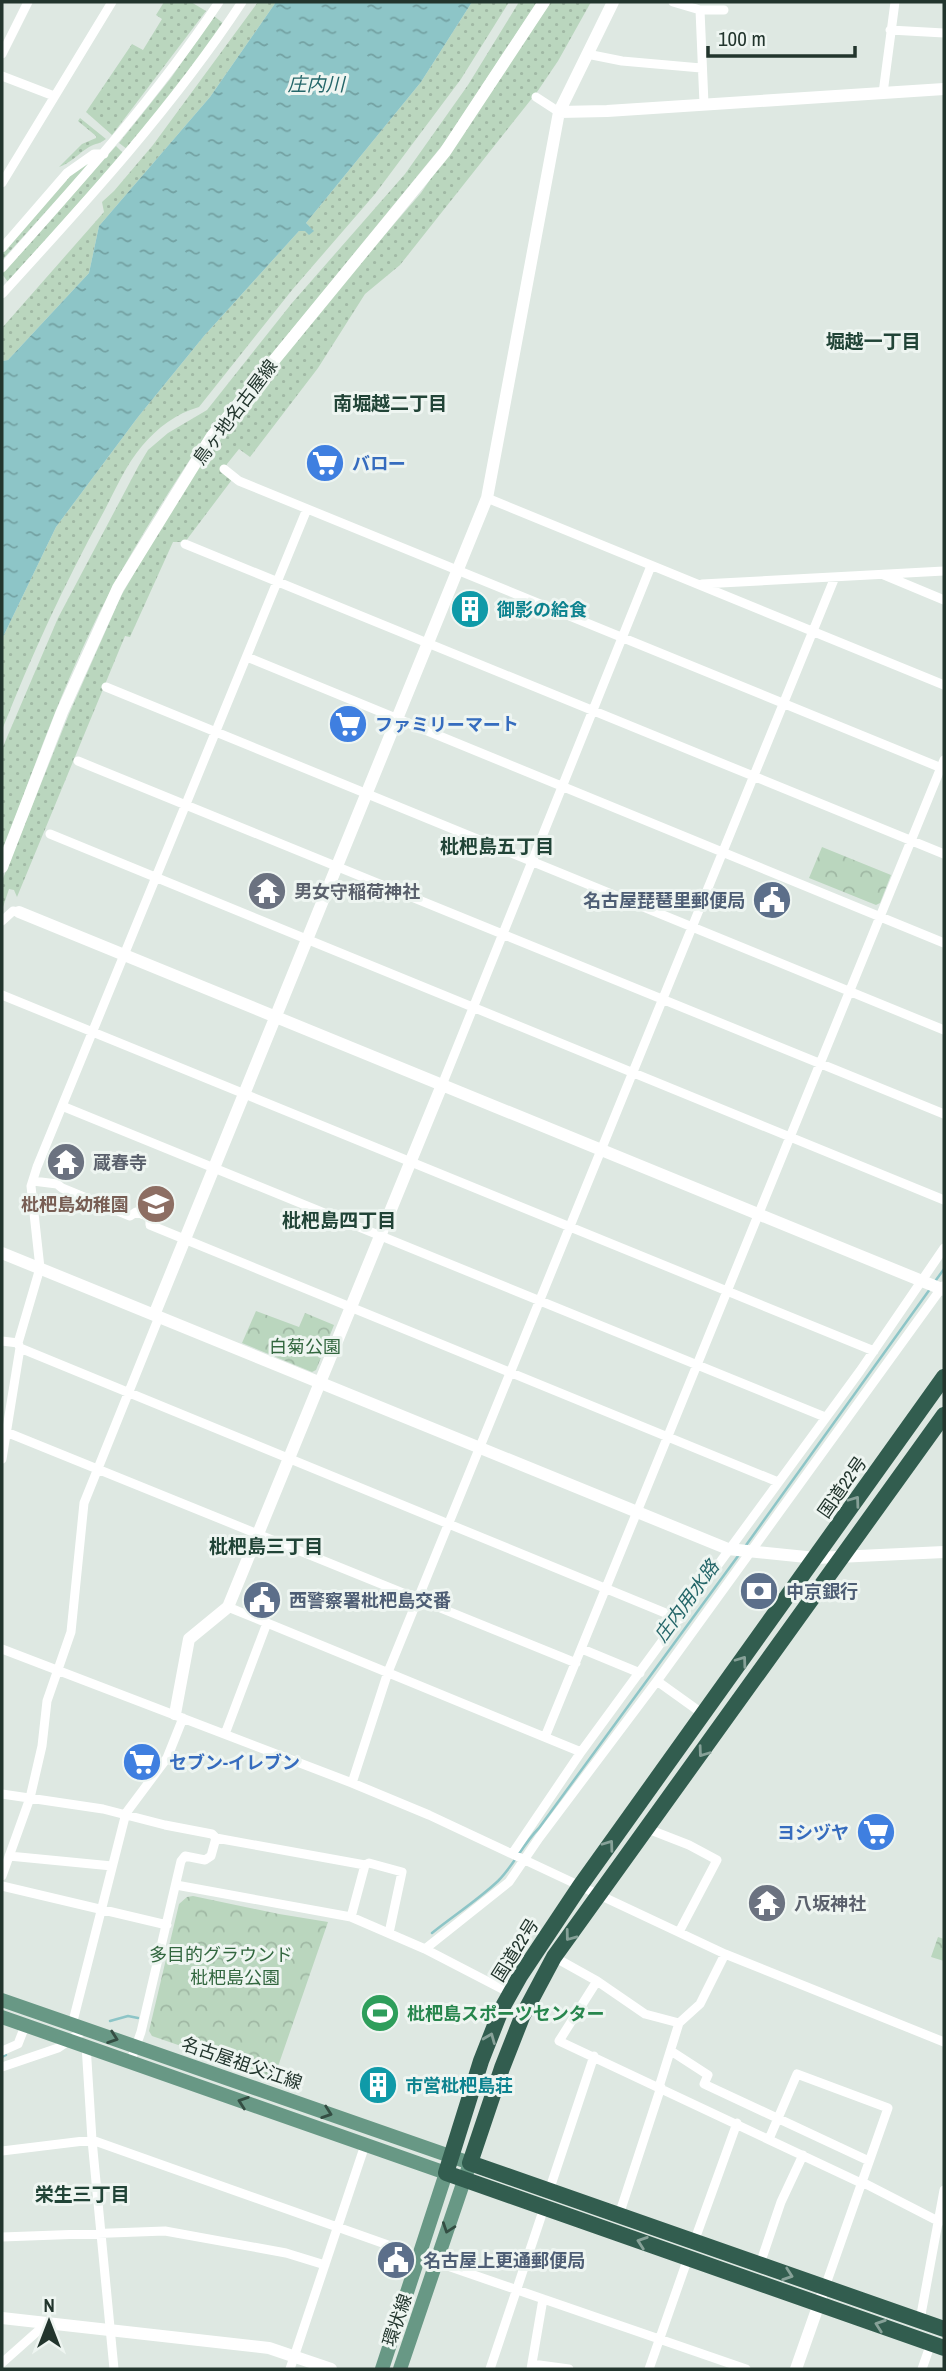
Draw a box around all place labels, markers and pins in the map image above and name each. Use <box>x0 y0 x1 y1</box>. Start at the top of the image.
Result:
supermarket icon: バロー <box>304 442 346 484</box>
place label: バロー <box>352 451 406 476</box>
building icon: 御影の給食 <box>449 588 491 630</box>
place label: 御影の給食 <box>496 597 587 622</box>
supermarket icon: ファミリーマート <box>327 703 369 745</box>
place label: ファミリーマート <box>375 712 519 737</box>
temple icon: 男女守稲荷神社 <box>246 870 288 912</box>
place label: 男女守稲荷神社 <box>294 879 420 904</box>
public building icon: 名古屋琵琶里郵便局 <box>751 879 793 921</box>
place label: 名古屋琵琶里郵便局 <box>583 888 745 913</box>
temple icon: 蔵春寺 <box>45 1141 87 1183</box>
place label: 蔵春寺 <box>93 1150 147 1175</box>
school or university icon: 枇杷島幼稚園 <box>135 1183 177 1225</box>
place label: 枇杷島幼稚園 <box>21 1192 129 1217</box>
bank icon: 中京銀行 <box>738 1570 780 1612</box>
public building icon: 西警察署枇杷島交番 <box>241 1579 283 1621</box>
place label: 中京銀行 <box>786 1579 858 1604</box>
place label: 西警察署枇杷島交番 <box>289 1588 451 1613</box>
supermarket icon: セブン-イレブン <box>121 1741 163 1783</box>
place label: セブン-イレブン <box>169 1750 300 1775</box>
supermarket icon: ヨシヅヤ <box>855 1811 897 1853</box>
place label: ヨシヅヤ <box>777 1820 849 1845</box>
temple icon: 八坂神社 <box>746 1882 788 1924</box>
place label: 八坂神社 <box>794 1891 866 1916</box>
sports icon: 枇杷島スポーツセンター <box>359 1992 401 2034</box>
place label: 枇杷島スポーツセンター <box>407 2001 605 2026</box>
building icon: 市営枇杷島荘 <box>357 2064 399 2106</box>
place label: 市営枇杷島荘 <box>405 2073 513 2098</box>
public building icon: 名古屋上更通郵便局 <box>375 2239 417 2281</box>
place label: 名古屋上更通郵便局 <box>423 2248 585 2273</box>

